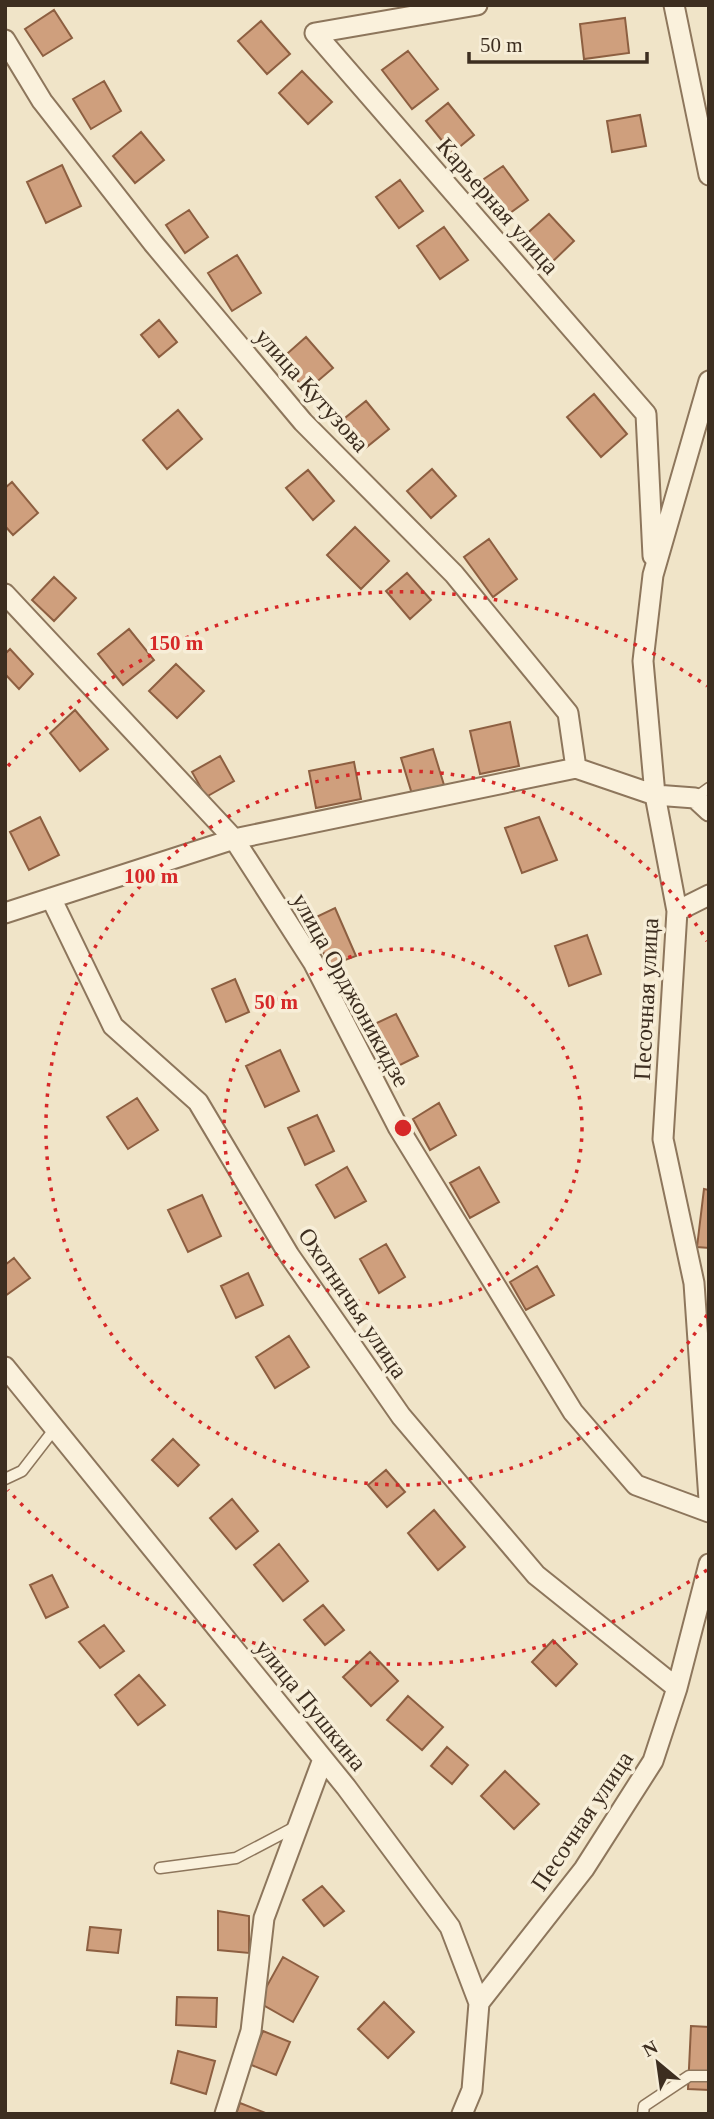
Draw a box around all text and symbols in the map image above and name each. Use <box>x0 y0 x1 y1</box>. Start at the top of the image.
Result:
scale bar <box>469 21 648 65</box>
text: 50 m <box>480 33 523 57</box>
street label: Карьерная улица <box>432 133 564 280</box>
street label: улица Кутузова <box>250 323 374 457</box>
text: 150 m <box>149 631 204 655</box>
text: 100 m <box>124 864 179 888</box>
street label: улица Орджоникидзе <box>287 889 415 1091</box>
street label: Песочная улица <box>629 917 663 1081</box>
text: 50 m <box>254 990 298 1014</box>
centre of rings <box>391 1116 415 1140</box>
street label: Охотничья улица <box>293 1223 413 1383</box>
street label: улица Пушкина <box>250 1634 372 1776</box>
street label: Песочная улица <box>526 1746 638 1896</box>
north arrow <box>623 2028 693 2098</box>
text: N <box>639 2036 661 2061</box>

